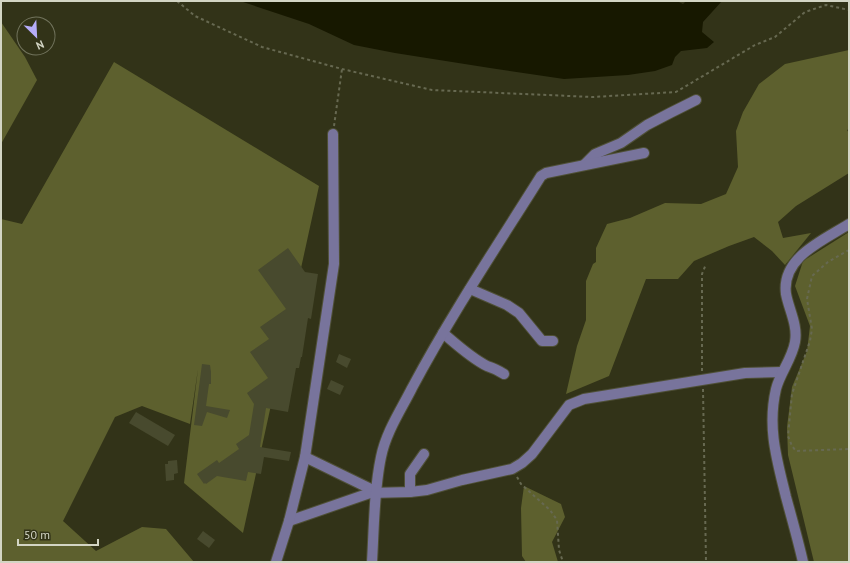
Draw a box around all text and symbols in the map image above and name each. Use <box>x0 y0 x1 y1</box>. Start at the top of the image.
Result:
north arrow <box>16 16 56 56</box>
text: N <box>34 37 46 53</box>
scale bar <box>18 521 98 547</box>
text: 50 m <box>24 527 50 542</box>

